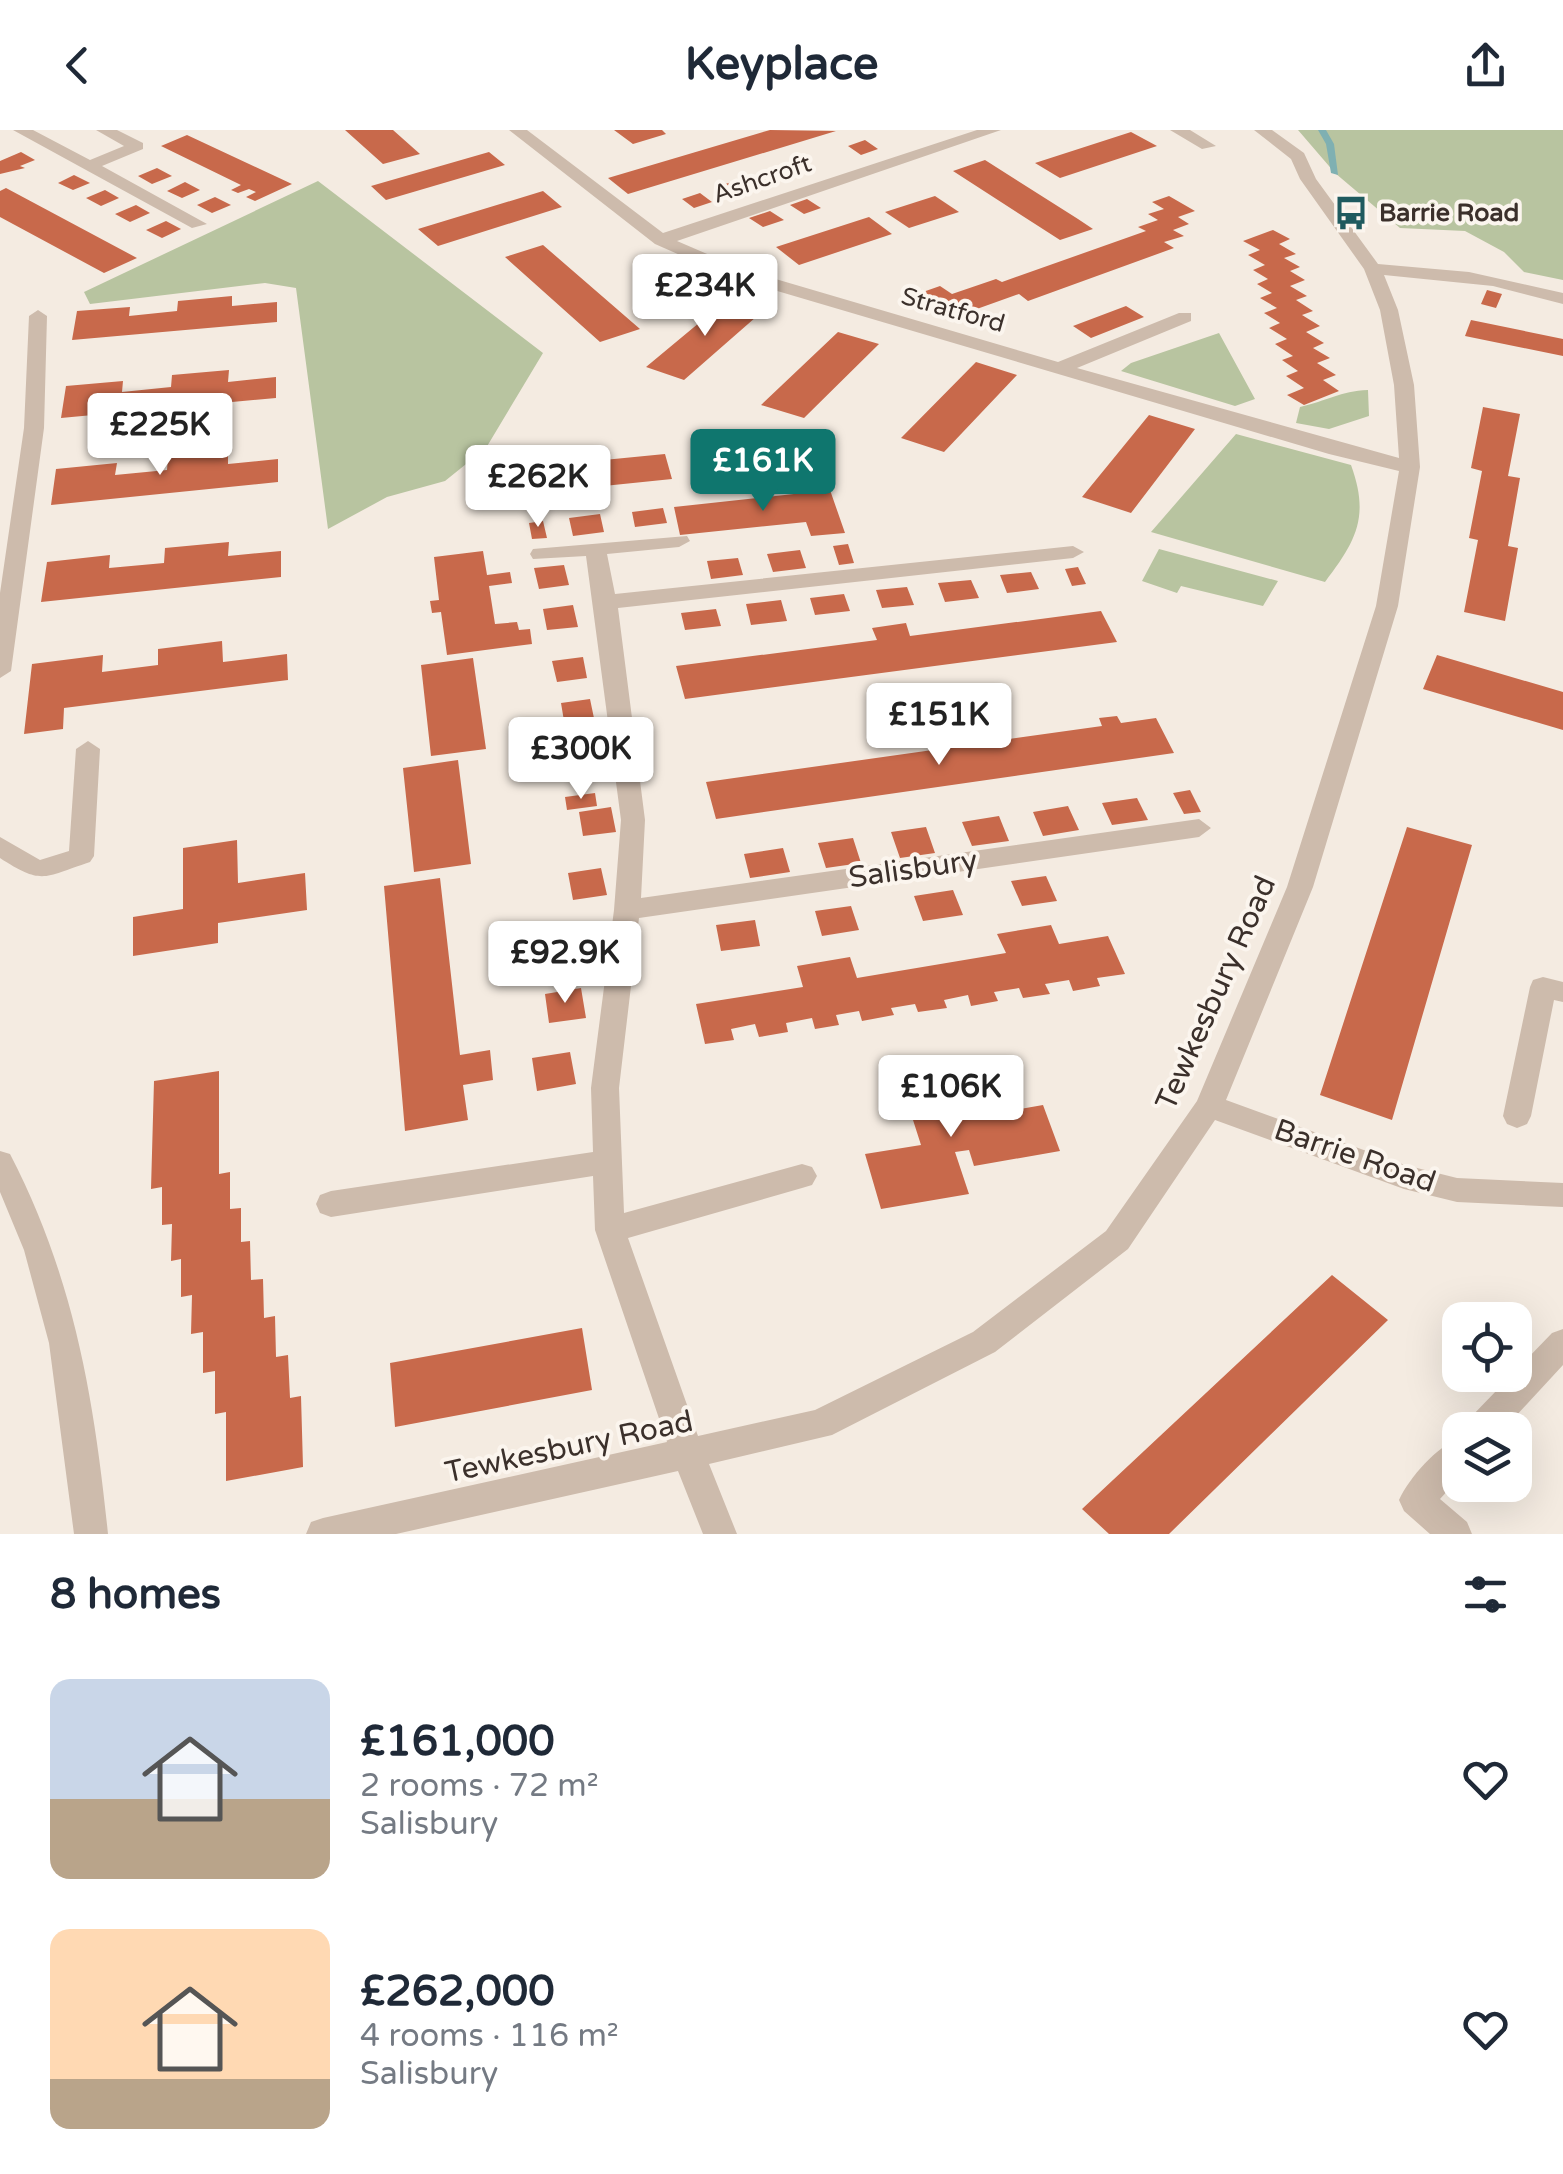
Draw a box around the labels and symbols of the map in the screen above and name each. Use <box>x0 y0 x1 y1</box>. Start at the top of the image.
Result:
street label: Ashcroft <box>709 148 816 210</box>
bus stop icon: Barrie Road <box>1332 194 1370 232</box>
place label: Barrie Road <box>1379 198 1519 228</box>
pin: £234K <box>635 254 775 339</box>
street label: Stratford <box>898 281 1008 339</box>
pin: £225K <box>90 393 230 478</box>
pin: £161K <box>693 429 833 514</box>
pin: £262K <box>468 445 608 530</box>
pin: £151K <box>869 683 1009 768</box>
pin: £300K <box>511 717 651 802</box>
street label: Salisbury <box>846 842 980 896</box>
street label: Tewkesbury Road <box>1148 870 1284 1116</box>
pin: £92.9K <box>484 921 646 1006</box>
pin: £106K <box>881 1055 1021 1140</box>
street label: Barrie Road <box>1269 1111 1441 1201</box>
street label: Tewkesbury Road <box>442 1403 696 1491</box>

